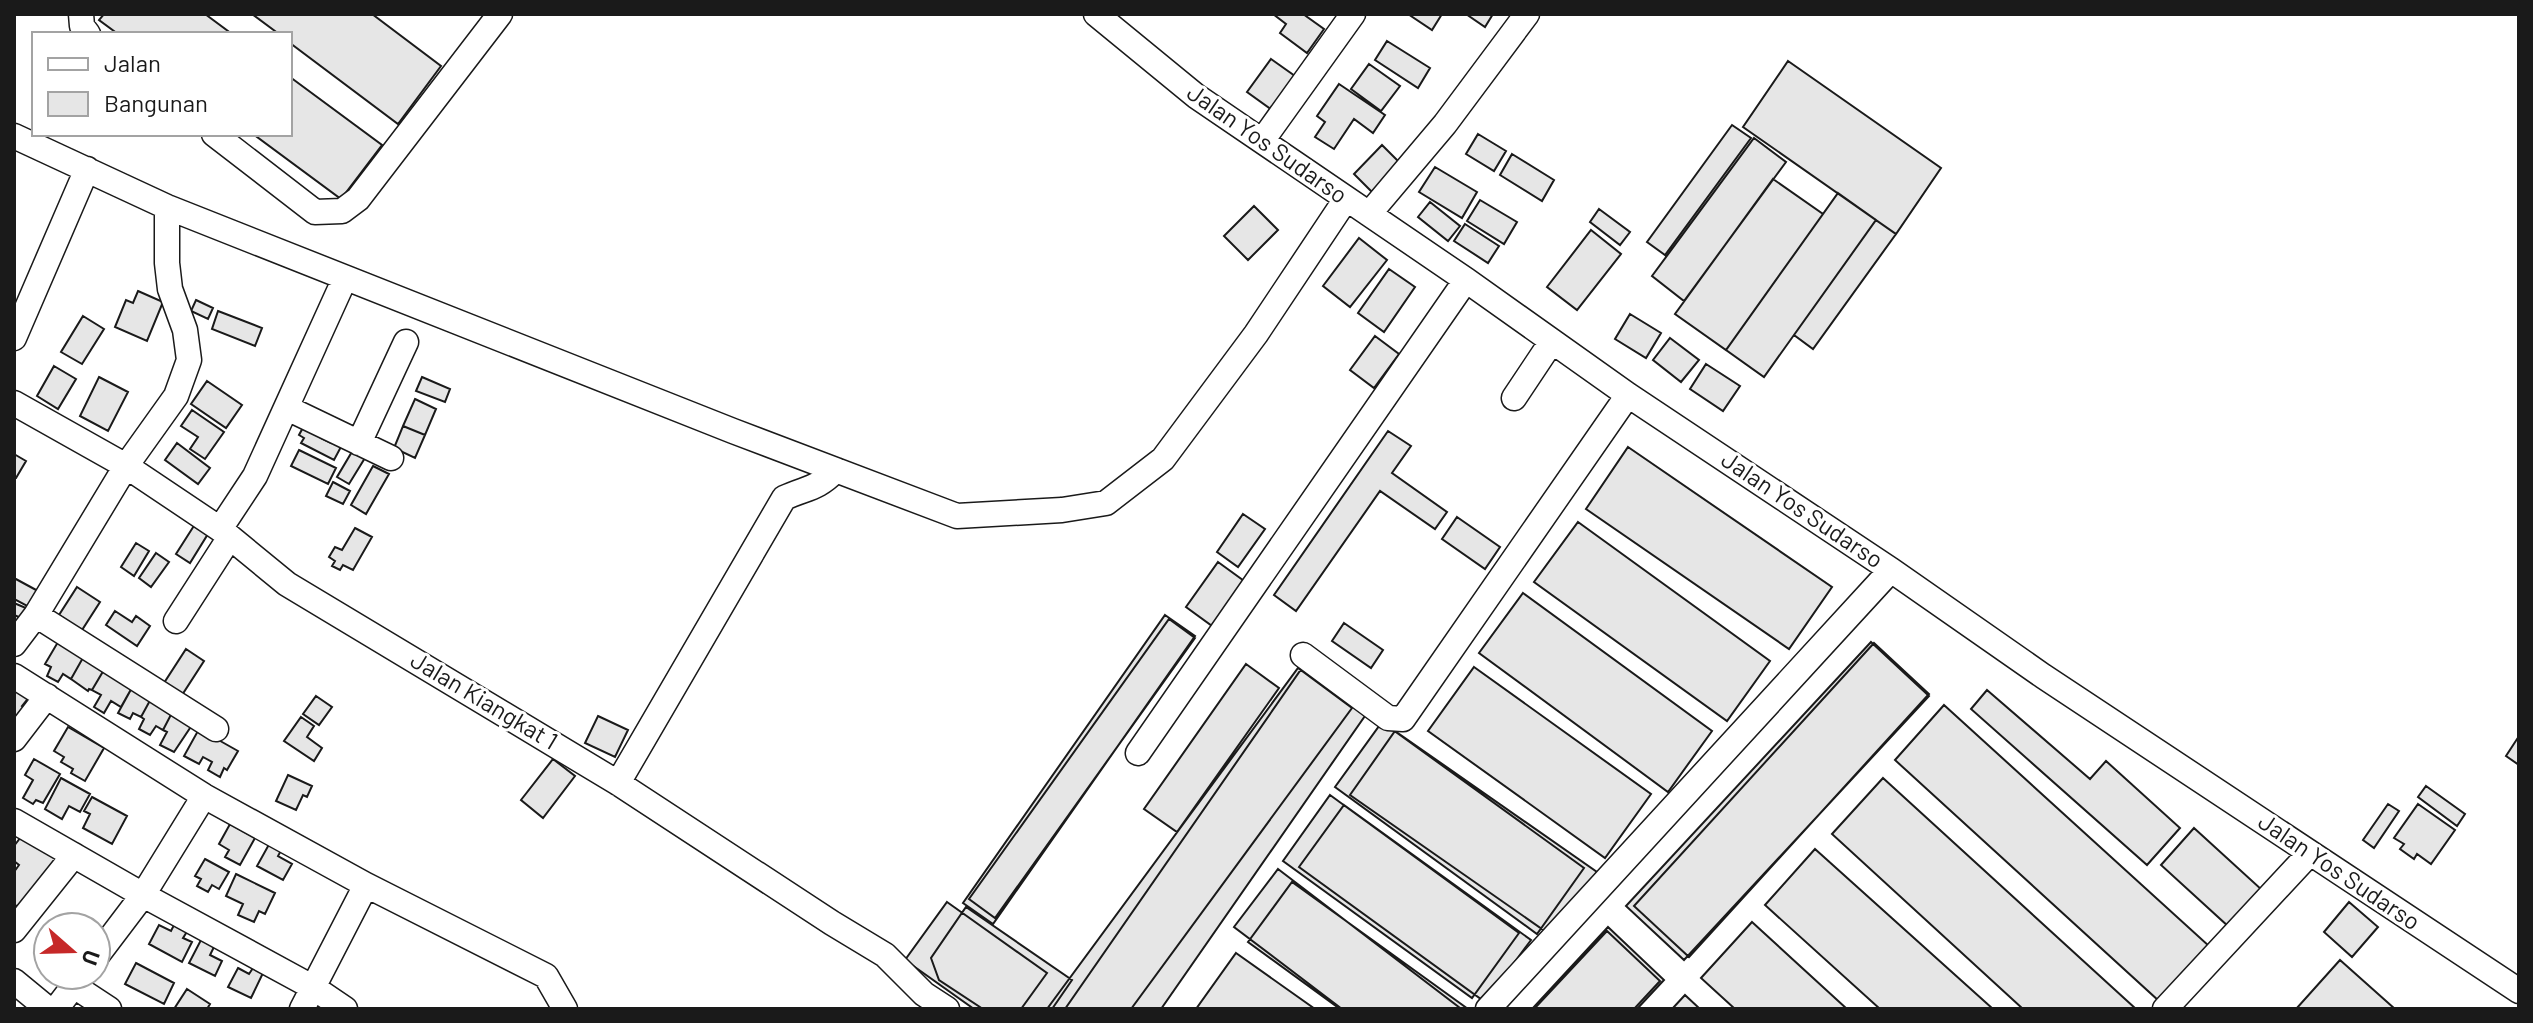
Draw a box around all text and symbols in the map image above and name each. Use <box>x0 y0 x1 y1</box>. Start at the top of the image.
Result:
legend <box>32 32 292 136</box>
text: Jalan <box>104 48 161 77</box>
street label: Jalan Yos Sudarso <box>1182 77 1353 209</box>
text: Bangunan <box>104 88 208 117</box>
street label: Jalan Yos Sudarso <box>1717 444 1889 574</box>
street label: Jalan Kiangkat 1 <box>406 644 564 755</box>
street label: Jalan Yos Sudarso <box>2254 806 2426 936</box>
north arrow <box>32 911 112 991</box>
text: U <box>77 947 106 969</box>

